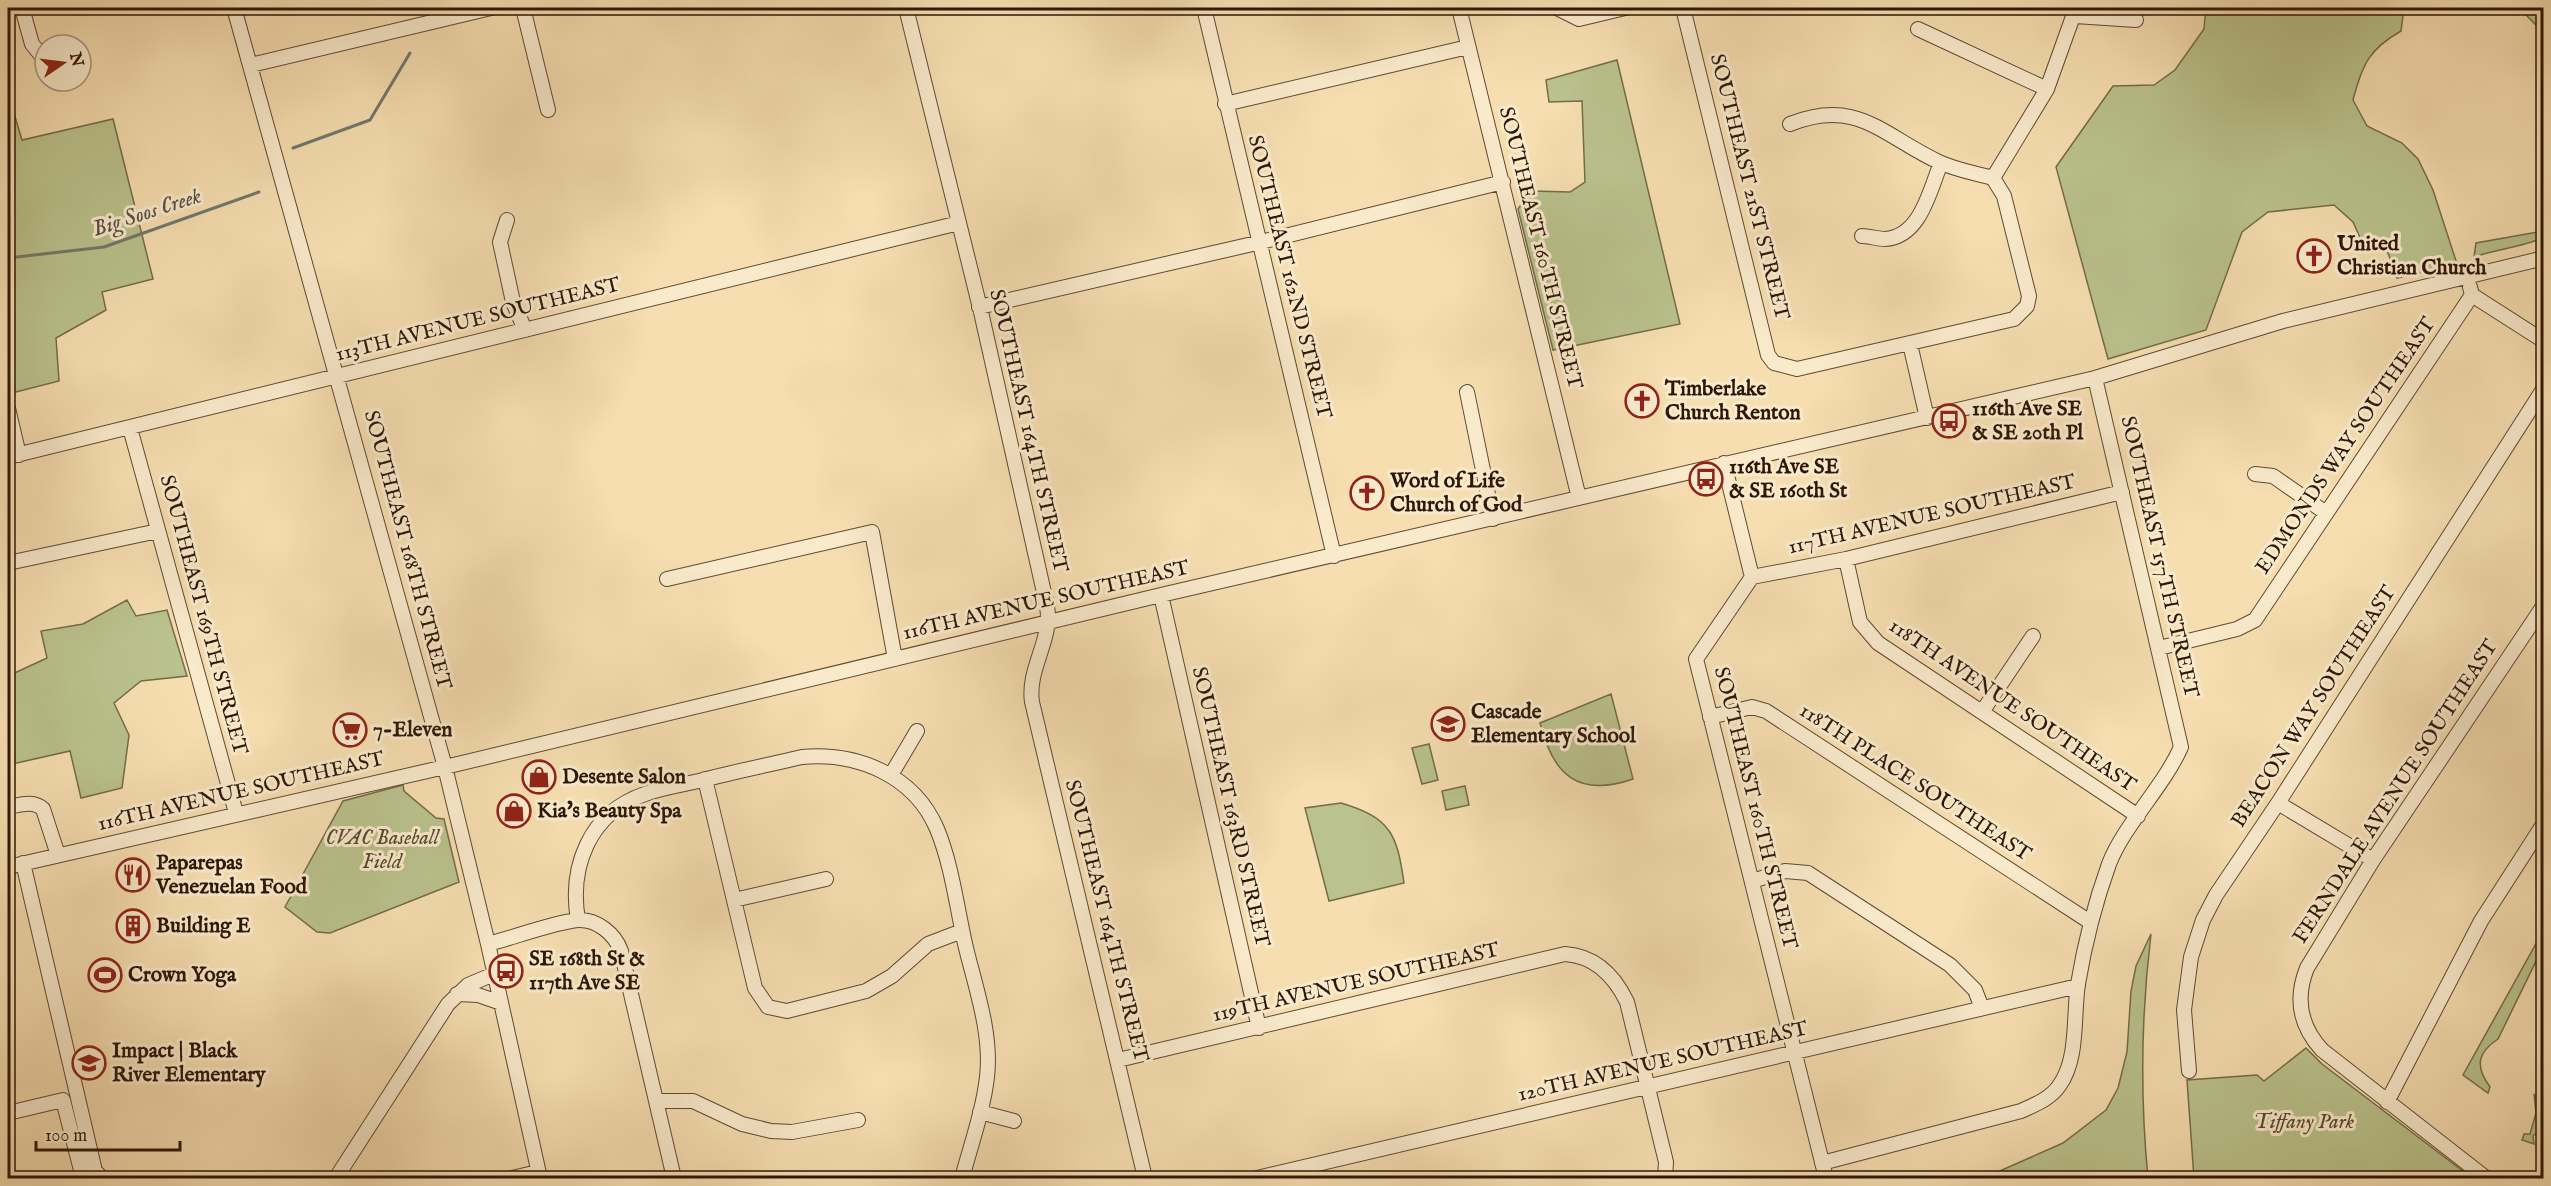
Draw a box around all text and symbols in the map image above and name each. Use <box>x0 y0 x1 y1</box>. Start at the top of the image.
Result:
north arrow <box>33 33 93 93</box>
text: N <box>64 50 87 69</box>
street label: SOUTHEAST 21ST STREET <box>1703 51 1795 324</box>
street label: SOUTHEAST 160TH STREET <box>1492 104 1588 393</box>
street label: SOUTHEAST 162ND STREET <box>1241 132 1337 422</box>
water label: Big Soos Creek <box>89 182 205 244</box>
place label: United Christian Church <box>2336 231 2487 282</box>
church icon: United Christian Church <box>2296 238 2332 274</box>
street label: 113TH AVENUE SOUTHEAST <box>333 271 624 368</box>
street label: SOUTHEAST 164TH STREET <box>982 287 1074 576</box>
street label: EDMONDS WAY SOUTHEAST <box>2250 312 2443 580</box>
place label: Timberlake Church Renton <box>1664 376 1801 427</box>
church icon: Timberlake Church Renton <box>1624 383 1660 419</box>
place label: 116th Ave SE & SE 20th Pl <box>1972 396 2085 447</box>
bus stop icon: 116th Ave SE & SE 20th Pl <box>1931 403 1967 439</box>
street label: SOUTHEAST 168TH STREET <box>357 408 457 693</box>
street label: SOUTHEAST 157TH STREET <box>2113 414 2205 701</box>
place label: 116th Ave SE & SE 160th St <box>1729 454 1848 505</box>
bus stop icon: 116th Ave SE & SE 160th St <box>1688 461 1724 497</box>
place label: Word of Life Church of God <box>1389 468 1523 519</box>
street label: 117TH AVENUE SOUTHEAST <box>1786 469 2079 561</box>
street label: SOUTHEAST 169TH STREET <box>153 472 254 759</box>
church icon: Word of Life Church of God <box>1349 475 1385 511</box>
street label: 116TH AVENUE SOUTHEAST <box>900 555 1193 647</box>
street label: BEACON WAY SOUTHEAST <box>2226 580 2403 833</box>
street label: 118TH AVENUE SOUTHEAST <box>1883 613 2141 799</box>
street label: FERNDALE AVENUE SOUTHEAST <box>2287 634 2505 949</box>
street label: SOUTHEAST 163RD STREET <box>1185 664 1276 950</box>
street label: SOUTHEAST 160TH STREET <box>1707 664 1803 953</box>
street label: 118TH PLACE SOUTHEAST <box>1794 698 2037 869</box>
place label: Cascade Elementary School <box>1471 699 1637 750</box>
school or university icon: Cascade Elementary School <box>1430 706 1466 742</box>
supermarket icon: 7-Eleven <box>332 712 368 748</box>
place label: 7-Eleven <box>373 717 452 744</box>
street label: 116TH AVENUE SOUTHEAST <box>95 746 388 838</box>
shop icon: Desente Salon <box>521 759 557 795</box>
place label: Desente Salon <box>562 764 686 791</box>
street label: SOUTHEAST 164TH STREET <box>1058 777 1154 1066</box>
shop icon: Kia's Beauty Spa <box>496 793 532 829</box>
place label: Kia's Beauty Spa <box>537 798 682 825</box>
park label: CVAC Baseball Field <box>325 825 441 876</box>
place label: Paparepas Venezuelan Food <box>155 850 308 901</box>
restaurant icon: Paparepas Venezuelan Food <box>115 857 151 893</box>
building icon: Building E <box>115 908 151 944</box>
place label: Building E <box>156 913 251 940</box>
street label: 119TH AVENUE SOUTHEAST <box>1210 937 1503 1029</box>
place label: SE 168th St & 117th Ave SE <box>529 946 645 997</box>
bus stop icon: SE 168th St & 117th Ave SE <box>488 953 524 989</box>
sports icon: Crown Yoga <box>87 957 123 993</box>
place label: Crown Yoga <box>128 962 237 989</box>
street label: 120TH AVENUE SOUTHEAST <box>1515 1015 1811 1109</box>
place label: Impact | Black River Elementary <box>112 1038 266 1089</box>
school or university icon: Impact | Black River Elementary <box>71 1045 107 1081</box>
park label: Tiffany Park <box>2254 1109 2355 1136</box>
scale bar <box>36 1114 180 1152</box>
text: 100 m <box>45 1125 87 1148</box>

